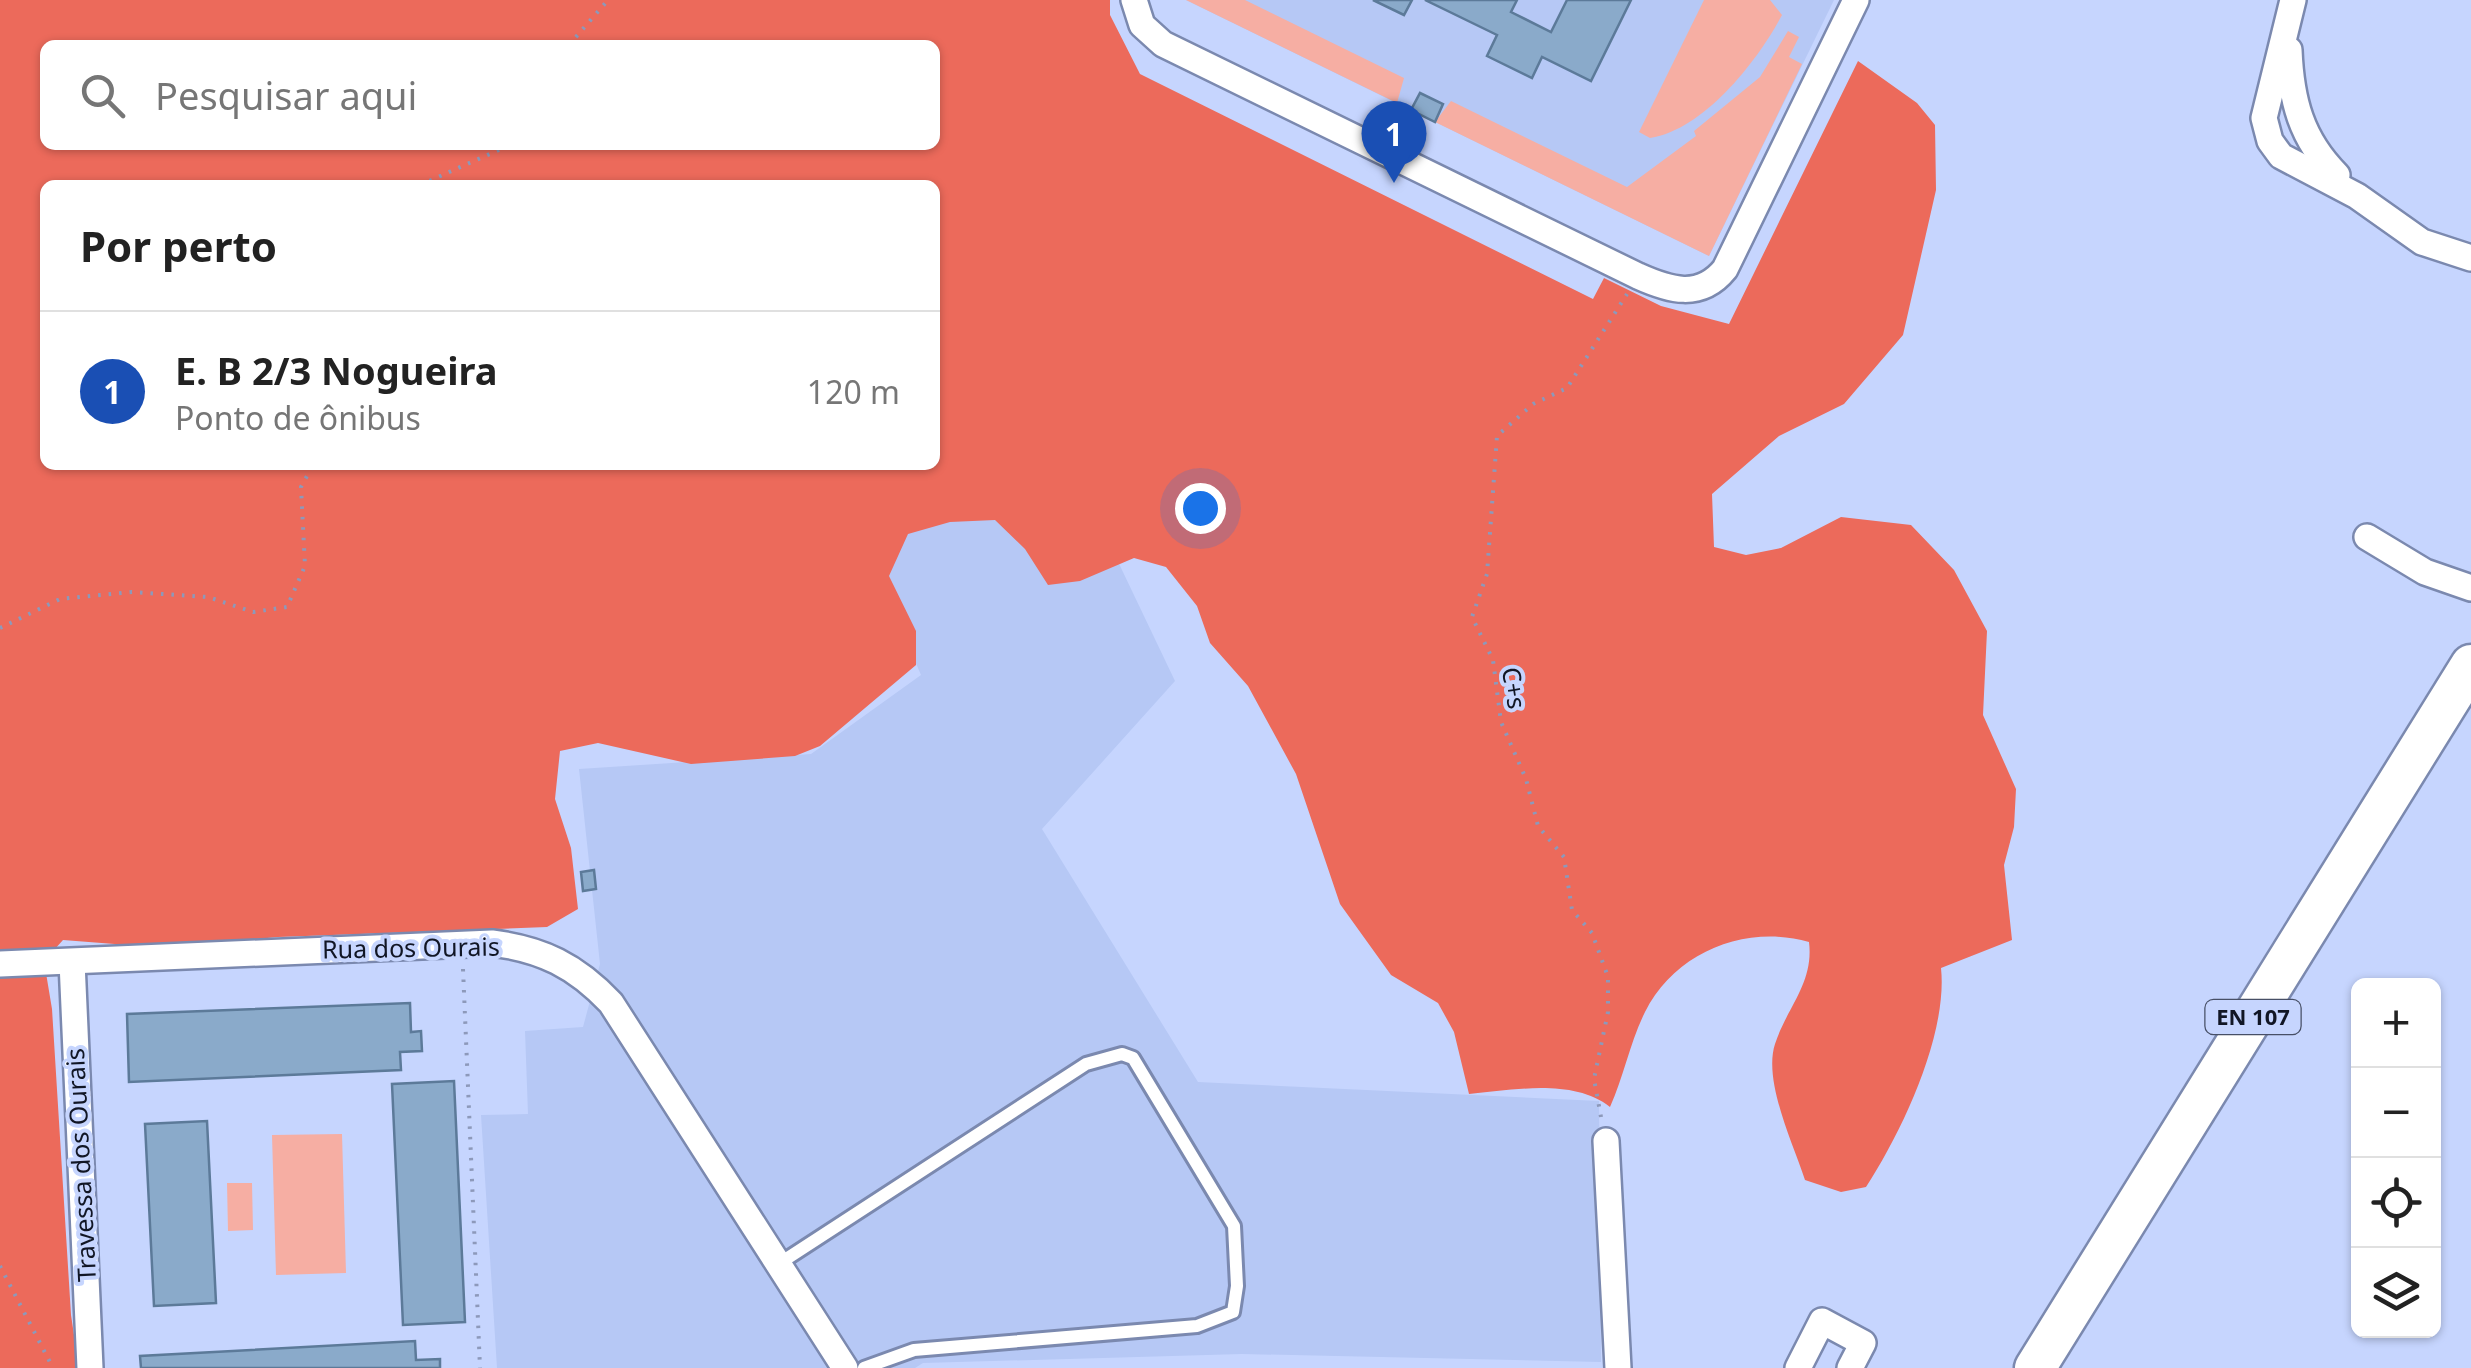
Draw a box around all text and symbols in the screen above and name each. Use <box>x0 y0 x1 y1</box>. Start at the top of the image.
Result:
search box <box>40 40 940 150</box>
icon: search <box>75 68 130 123</box>
text: Pesquisar aqui <box>155 69 417 121</box>
pin: 1 <box>1362 100 1426 183</box>
text: Por perto <box>80 217 277 274</box>
text: E. B 2/3 Nogueira <box>175 344 498 396</box>
text: 1 <box>103 370 122 413</box>
text: 120 m <box>807 370 900 413</box>
text: Ponto de ônibus <box>175 396 421 439</box>
your location <box>1175 483 1226 534</box>
street label: C+s <box>1495 664 1535 711</box>
street label: Rua dos Ourais <box>322 928 500 966</box>
map controls <box>2351 978 2441 1338</box>
button: + <box>2351 978 2441 1068</box>
road number: EN 107 <box>2206 1000 2300 1034</box>
street label: Travessa dos Ourais <box>57 1047 103 1283</box>
button: − <box>2351 1068 2441 1158</box>
button: locate <box>2351 1158 2441 1248</box>
button: layers <box>2351 1248 2441 1338</box>

